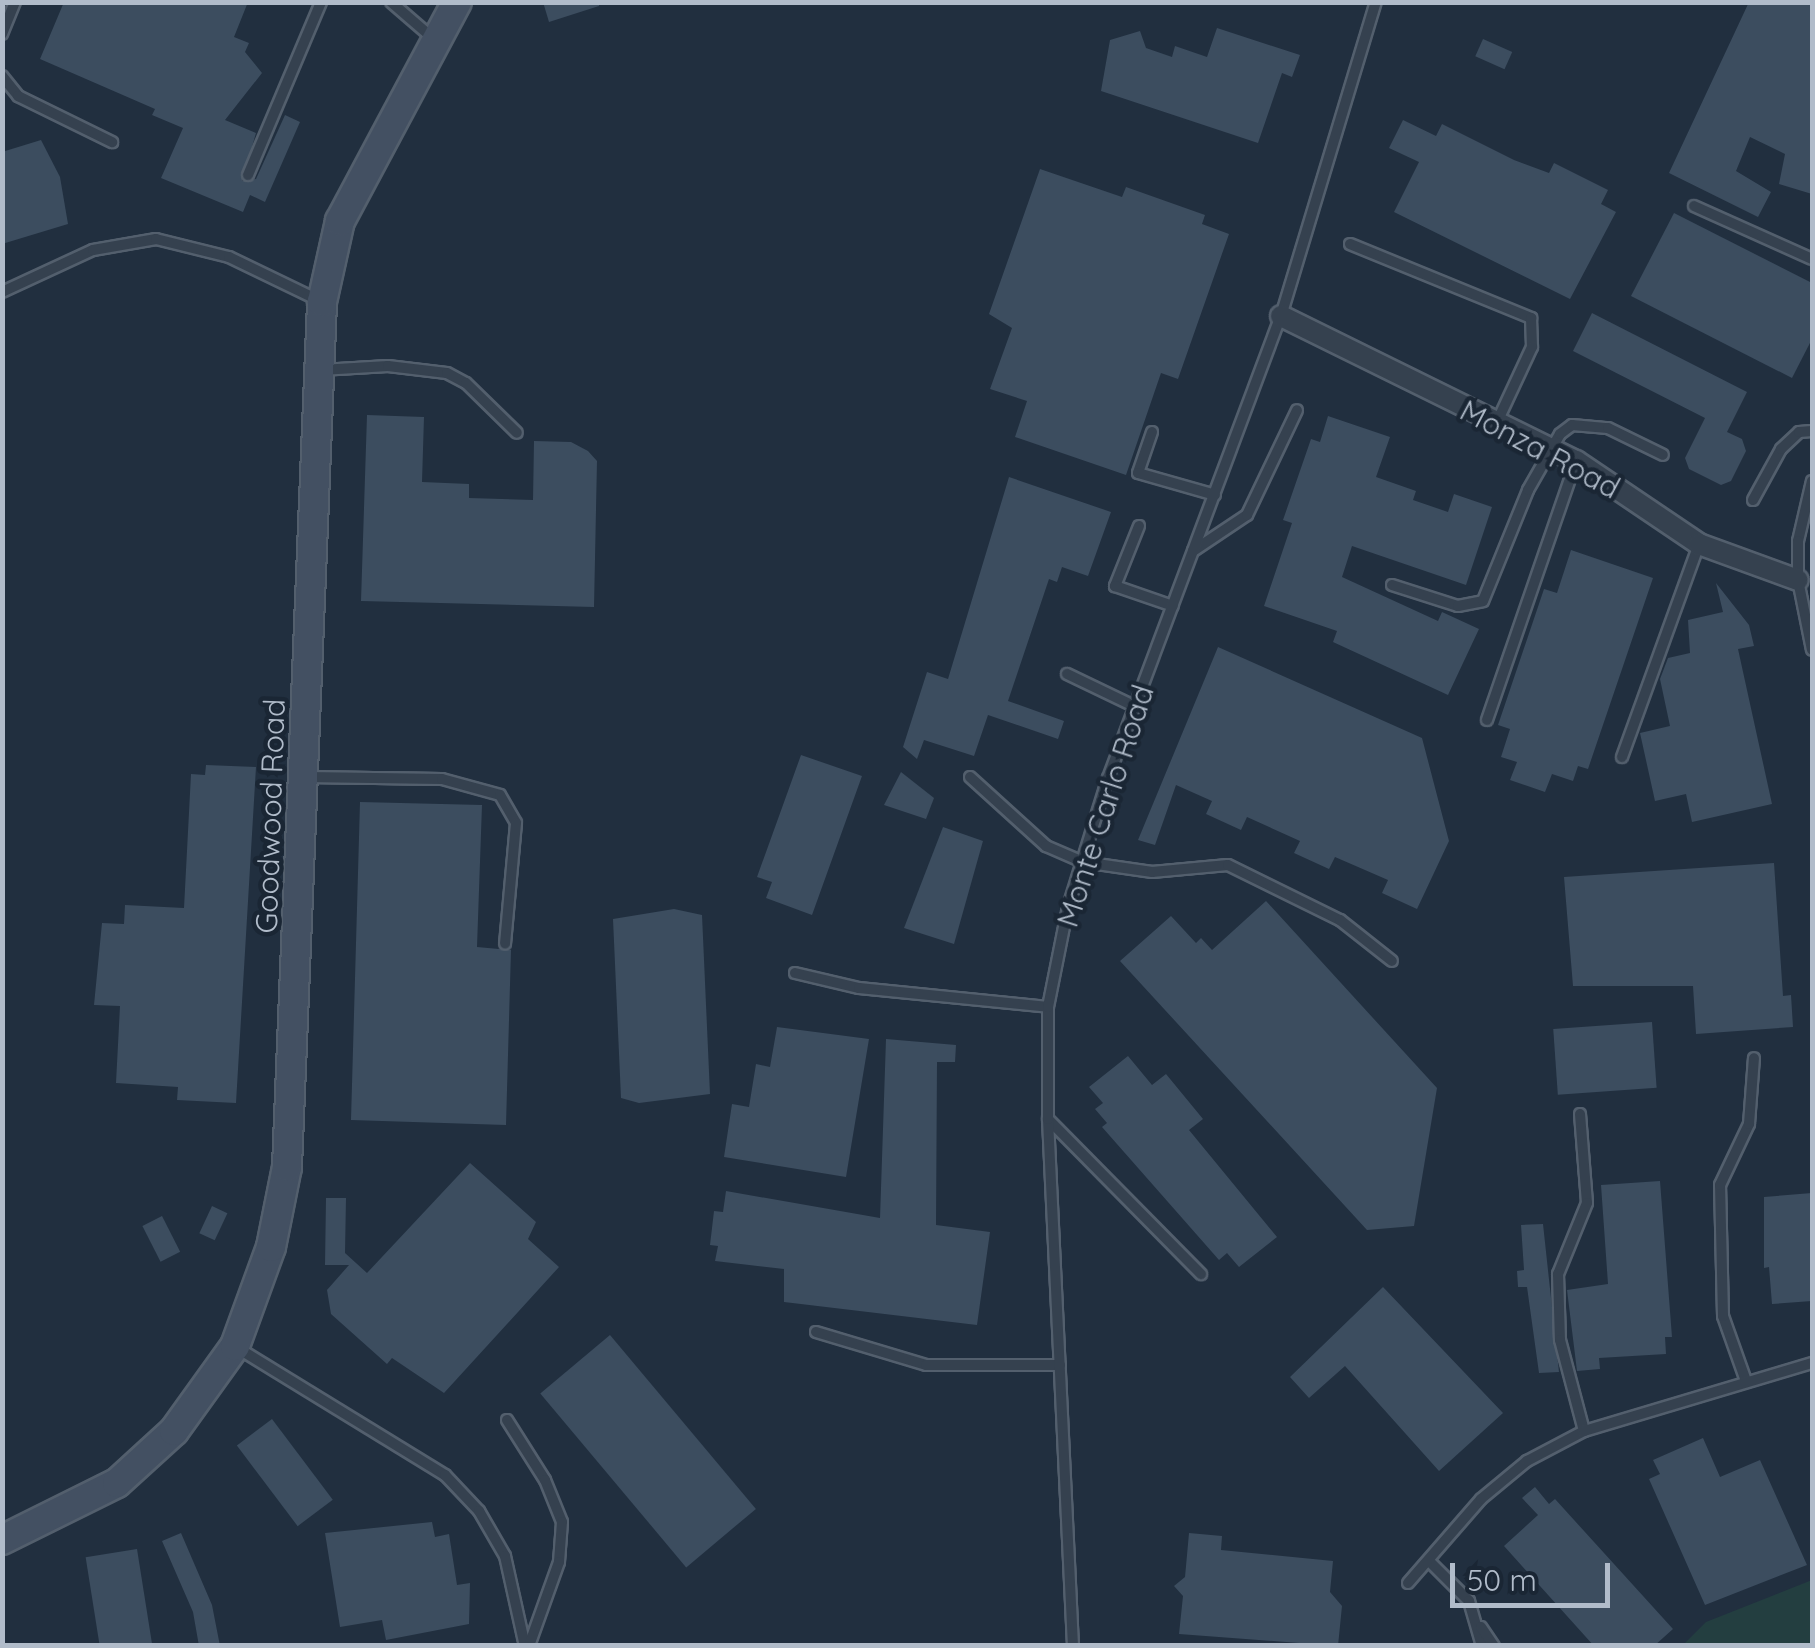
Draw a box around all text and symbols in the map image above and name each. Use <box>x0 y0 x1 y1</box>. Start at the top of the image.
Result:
street label: Monza Road <box>1454 392 1626 506</box>
street label: Monte Carlo Road <box>1049 681 1161 931</box>
street label: Goodwood Road <box>248 698 292 934</box>
scale bar <box>1455 1543 1615 1605</box>
text: 50 m <box>1467 1561 1537 1599</box>

